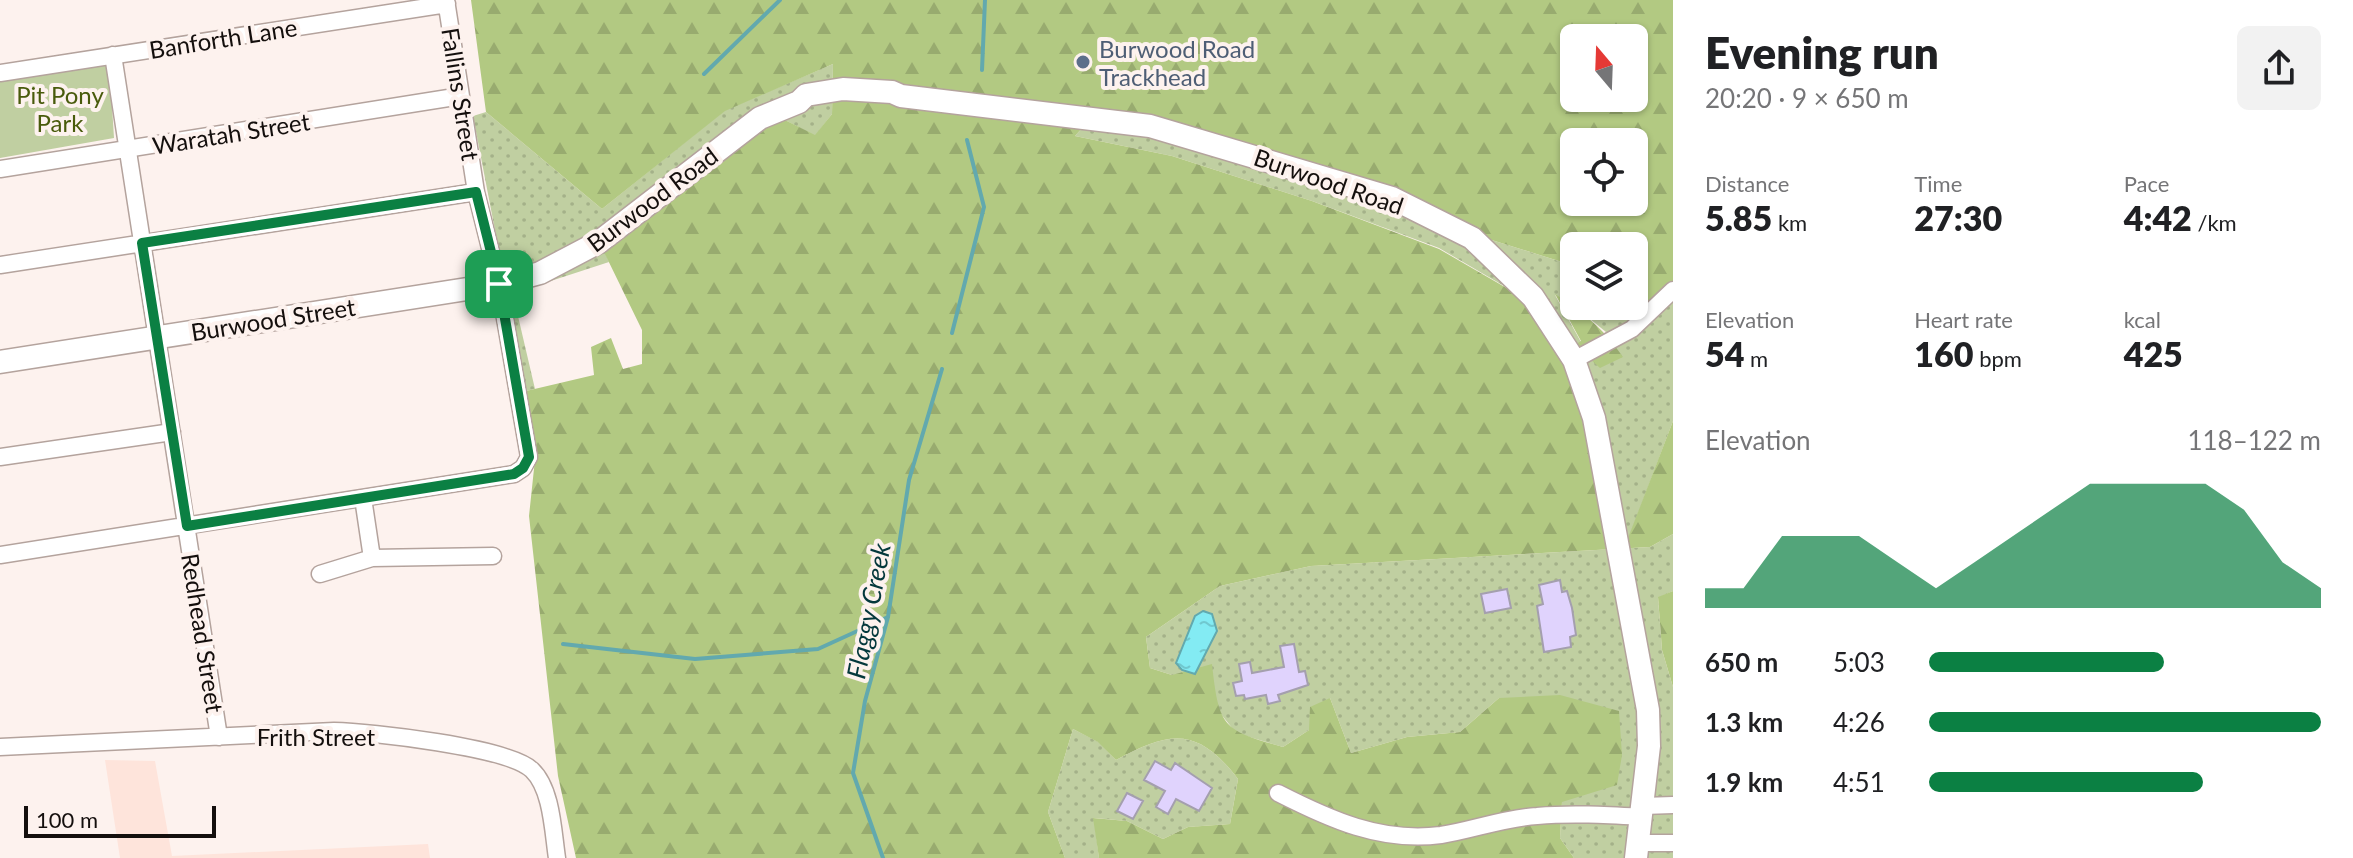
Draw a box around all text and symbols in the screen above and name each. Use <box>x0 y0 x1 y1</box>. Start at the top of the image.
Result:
street label: Banforth Lane <box>147 12 299 64</box>
north arrow <box>1560 24 1648 112</box>
map controls <box>1560 24 1648 320</box>
street label: Fallins Street <box>436 26 486 163</box>
text: Evening run <box>1705 26 1939 78</box>
button: share <box>2237 26 2321 110</box>
place label: Burwood Road Trackhead <box>1099 34 1255 91</box>
marker: Burwood Road Trackhead <box>1074 53 1092 71</box>
park label: Pit Pony Park <box>16 80 104 137</box>
text: 20:20 · 9 × 650 m <box>1705 82 1909 114</box>
street label: Waratah Street <box>150 106 312 160</box>
button: locate <box>1560 128 1648 216</box>
street label: Burwood Road <box>581 140 723 258</box>
street label: Burwood Road <box>1250 142 1408 220</box>
text: Distance <box>1705 170 1789 197</box>
text: Time <box>1914 170 1962 197</box>
text: Pace <box>2124 170 2169 197</box>
text: 5.85 <box>1705 197 1772 238</box>
text: 27:30 <box>1914 197 2002 238</box>
text: 4:42 <box>2124 197 2192 238</box>
text: km <box>1772 209 1807 236</box>
text: /km <box>2192 209 2237 236</box>
button: layers <box>1560 232 1648 320</box>
pin <box>465 250 533 318</box>
icon: arrive <box>477 262 521 306</box>
street label: Burwood Street <box>189 292 358 346</box>
text: Elevation <box>1705 306 1794 333</box>
text: Heart rate <box>1914 306 2013 333</box>
text: kcal <box>2124 306 2161 333</box>
text: 54 <box>1705 333 1744 374</box>
text: 160 <box>1914 333 1974 374</box>
text: 425 <box>2124 333 2183 374</box>
text: m <box>1744 345 1768 372</box>
text: bpm <box>1974 345 2022 372</box>
text: Elevation <box>1705 424 1811 456</box>
text: 118–122 m <box>2187 424 2321 456</box>
water label: Flaggy Creek <box>839 540 897 682</box>
street label: Redhead Street <box>176 551 230 715</box>
text: 650 m <box>1705 646 1778 678</box>
text: 5:03 <box>1833 646 1885 678</box>
text: 1.3 km <box>1705 706 1783 738</box>
text: 4:26 <box>1833 706 1885 738</box>
street label: Frith Street <box>257 722 376 751</box>
text: 1.9 km <box>1705 766 1783 798</box>
text: 4:51 <box>1833 766 1885 798</box>
scale bar <box>24 802 216 838</box>
text: 100 m <box>36 806 98 833</box>

